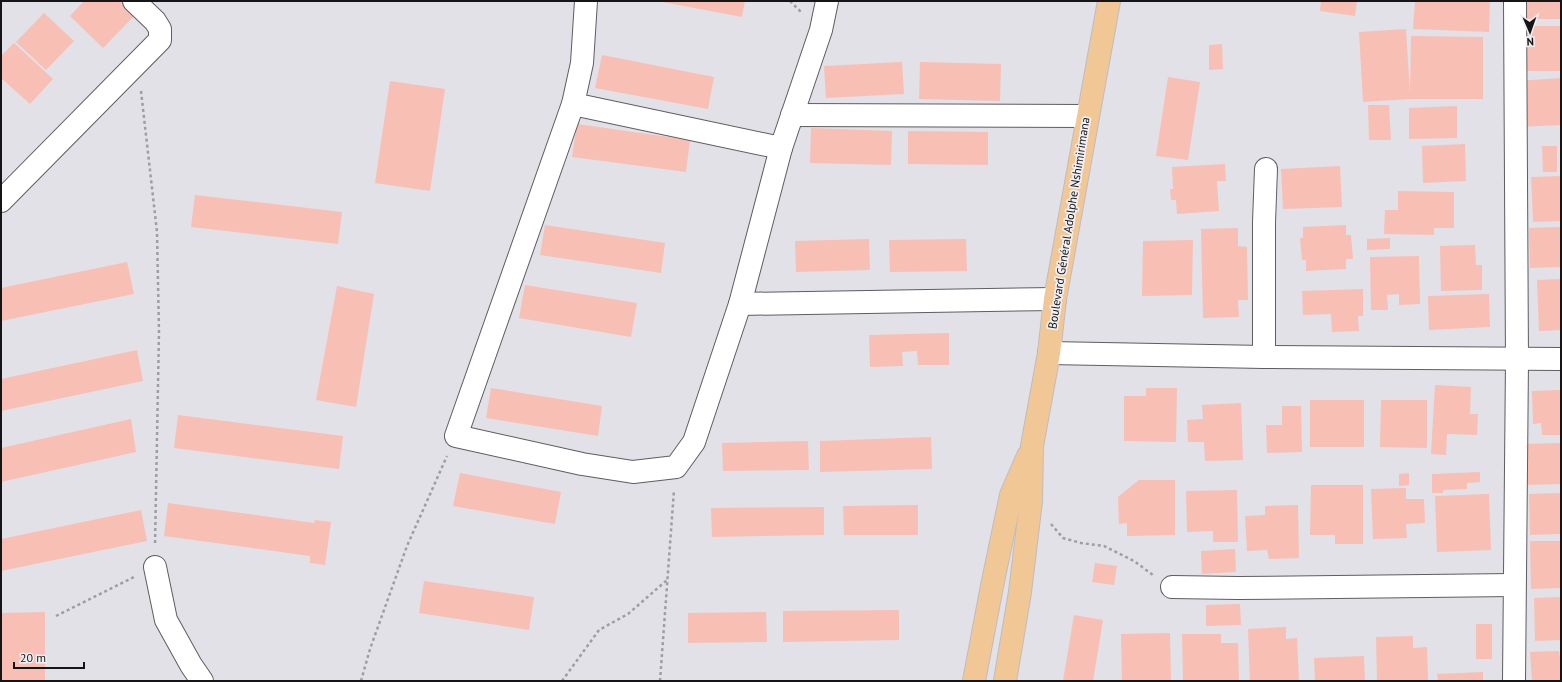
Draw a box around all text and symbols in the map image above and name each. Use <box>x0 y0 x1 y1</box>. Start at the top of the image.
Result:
north arrow <box>1510 12 1550 52</box>
text: N <box>1526 35 1534 49</box>
street label: Boulevard Général Adolphe Nshimirimana <box>1044 116 1093 330</box>
scale bar <box>14 644 84 670</box>
text: 20 m <box>20 650 46 665</box>

